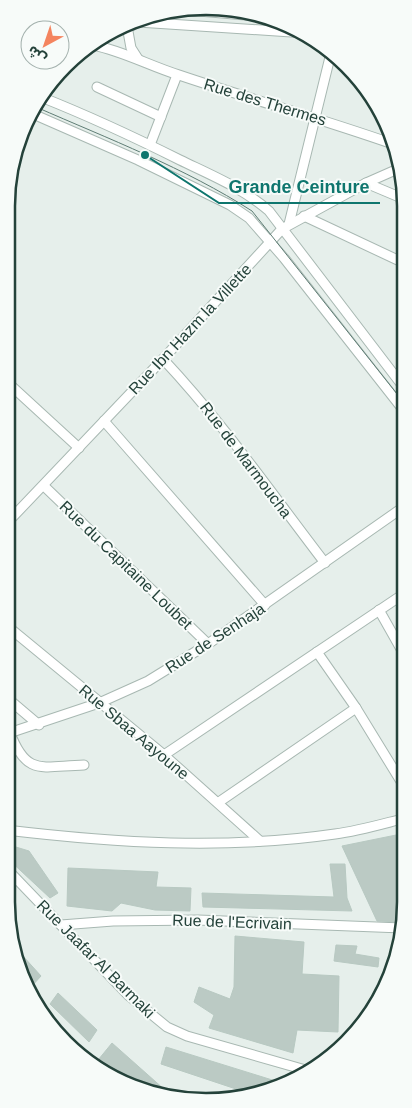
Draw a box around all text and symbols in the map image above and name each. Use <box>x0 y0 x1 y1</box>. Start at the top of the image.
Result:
north arrow <box>20 20 70 70</box>
text: ش <box>24 43 49 67</box>
street label: Rue des Thermes <box>202 75 328 129</box>
callout: Grande Ceinture <box>219 170 380 203</box>
text: Grande Ceinture <box>228 177 370 197</box>
street label: Rue Ibn Hazm la Villette <box>125 260 255 397</box>
street label: Rue de Marmoucha <box>197 399 295 521</box>
street label: Rue du Capitaine Loubet <box>56 497 196 633</box>
street label: Rue de Senhaja <box>162 600 268 676</box>
street label: Rue Sbaa Aayoune <box>76 681 192 783</box>
street label: Rue Jaafar Al Barmaki <box>34 897 158 1021</box>
street label: Rue de l'Ecrivain <box>172 911 292 933</box>

